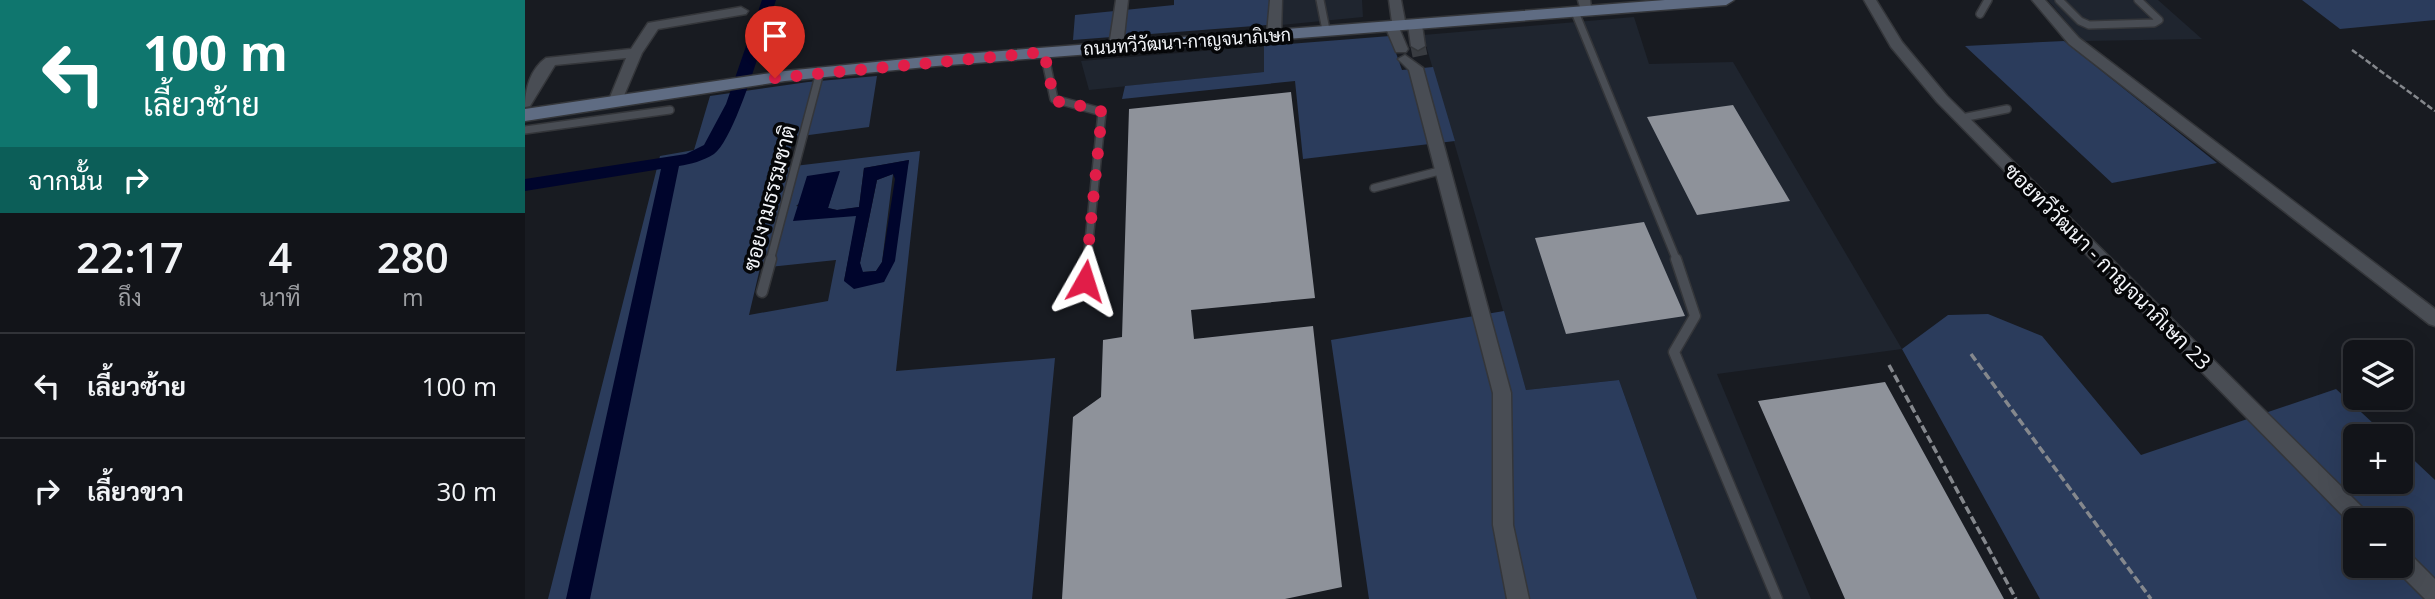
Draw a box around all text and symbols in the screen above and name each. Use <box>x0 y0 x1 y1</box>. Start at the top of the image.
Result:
pin <box>745 6 805 78</box>
icon: arrive <box>756 17 794 55</box>
text: 100 m <box>143 19 288 85</box>
street label: ถนนทวีวัฒนา-กาญจนาภิเษก <box>1082 22 1292 60</box>
icon: left <box>28 28 119 119</box>
text: เลี้ยวซ้าย <box>143 82 260 125</box>
street label: ซอยงามธรรมชาติ <box>736 122 802 274</box>
street label: ซอยทวีวัฒนา - กาญจนาภิเษก 23 <box>1999 157 2217 375</box>
icon: right <box>117 161 155 199</box>
text: จากนั้น <box>28 162 103 198</box>
text: 22:17 <box>76 228 184 285</box>
text: 4 <box>268 228 292 285</box>
text: 280 <box>377 228 449 285</box>
position arrow <box>1048 244 1122 318</box>
text: ถึง <box>118 281 142 313</box>
text: นาที <box>260 281 301 313</box>
text: m <box>402 281 424 313</box>
map controls <box>2343 340 2413 578</box>
button: layers <box>2343 340 2413 410</box>
icon: left <box>28 367 66 405</box>
text: เลี้ยวซ้าย <box>87 368 186 404</box>
text: 100 m <box>422 368 497 404</box>
button: + <box>2343 424 2413 494</box>
icon: right <box>28 472 66 510</box>
text: เลี้ยวขวา <box>87 473 184 509</box>
text: 30 m <box>436 473 497 509</box>
button: − <box>2343 508 2413 578</box>

